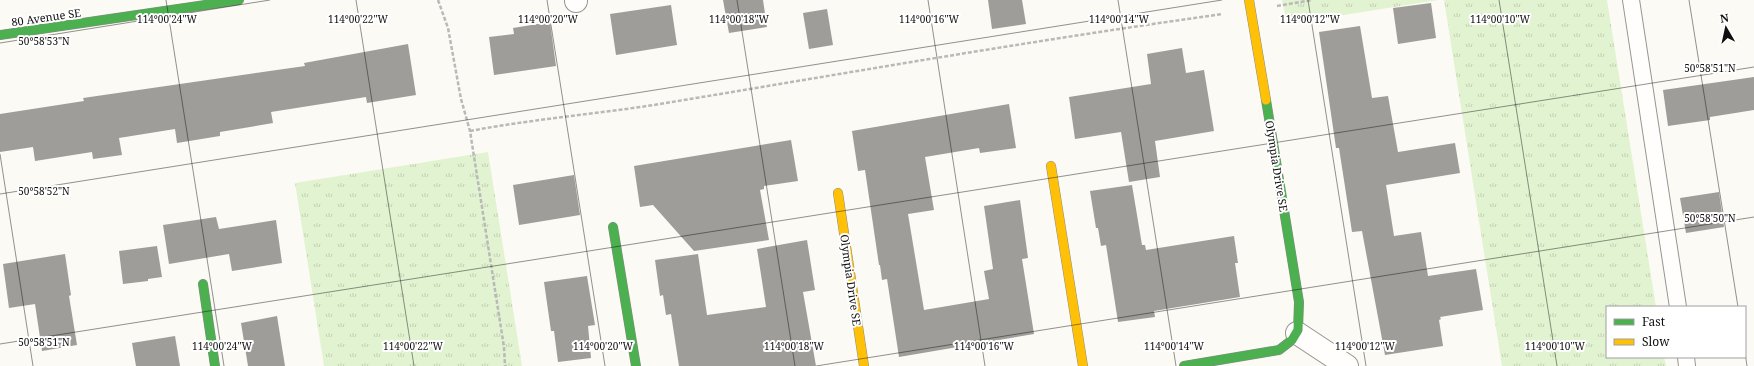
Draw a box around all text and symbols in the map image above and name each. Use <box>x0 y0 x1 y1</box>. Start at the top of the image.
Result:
street label: 80 Avenue SE <box>10 5 82 29</box>
north arrow <box>1706 8 1746 48</box>
text: N <box>1719 9 1730 26</box>
text: 114°00'24"W <box>137 12 197 26</box>
text: 114°00'22"W <box>328 12 388 26</box>
text: 114°00'20"W <box>518 12 578 26</box>
text: 114°00'18"W <box>709 12 769 26</box>
text: 114°00'16"W <box>899 12 959 26</box>
text: 114°00'14"W <box>1089 12 1149 26</box>
text: 114°00'12"W <box>1280 12 1340 26</box>
text: 114°00'10"W <box>1470 12 1530 26</box>
text: 50°58'53"N <box>18 34 70 48</box>
text: 50°58'51"N <box>1684 61 1736 75</box>
street label: Olympia Drive SE <box>1262 119 1292 213</box>
text: 50°58'52"N <box>18 184 70 198</box>
text: 50°58'50"N <box>1684 211 1736 225</box>
street label: Olympia Drive SE <box>837 233 865 327</box>
legend <box>1606 306 1746 358</box>
text: Fast <box>1642 313 1665 330</box>
text: Slow <box>1642 333 1670 350</box>
text: 50°58'51"N <box>18 335 70 349</box>
text: 114°00'24"W <box>192 339 252 353</box>
text: 114°00'22"W <box>383 339 443 353</box>
text: 114°00'20"W <box>573 339 633 353</box>
text: 114°00'18"W <box>764 339 824 353</box>
text: 114°00'16"W <box>954 339 1014 353</box>
text: 114°00'14"W <box>1144 339 1204 353</box>
text: 114°00'12"W <box>1335 339 1395 353</box>
text: 114°00'10"W <box>1525 339 1585 353</box>

